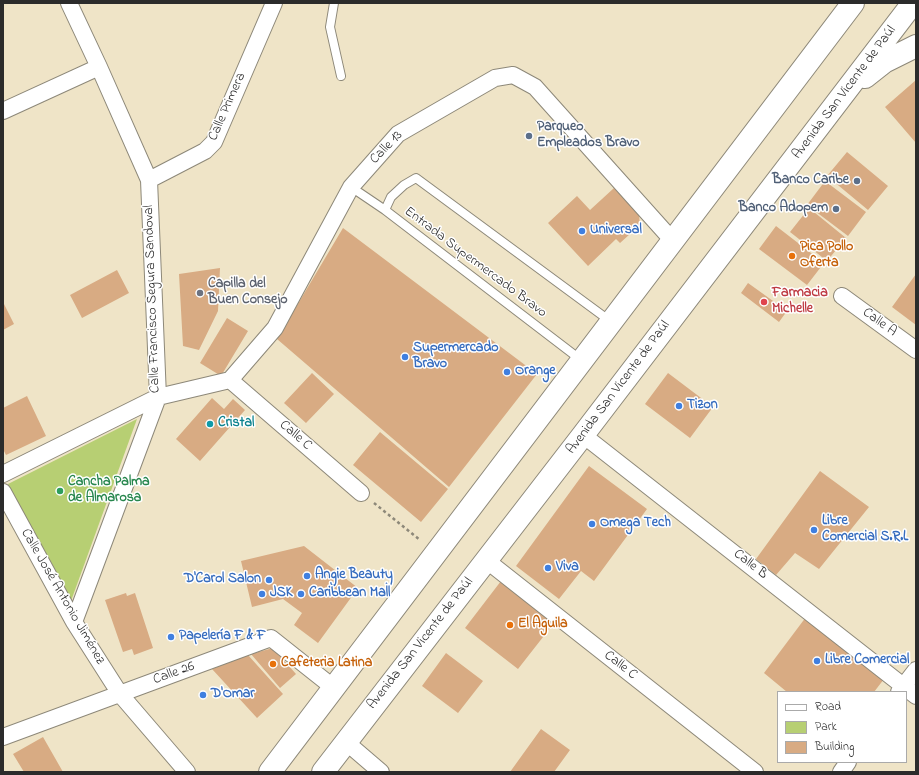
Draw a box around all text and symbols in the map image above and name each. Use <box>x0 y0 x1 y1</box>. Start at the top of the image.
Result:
street label: Avenida San Vicente de Paúl <box>789 23 901 163</box>
street label: Calle Primera <box>206 70 250 144</box>
place label: Parqueo Empleados Bravo <box>537 120 640 152</box>
street label: Calle 13 <box>367 128 407 168</box>
marker: Parqueo Empleados Bravo <box>524 131 534 141</box>
place label: Banco Caribe <box>772 173 849 189</box>
marker: Banco Caribe <box>852 176 862 186</box>
place label: Banco Adopem <box>739 201 828 217</box>
street label: Entrada Supermercado Bravo <box>400 204 550 322</box>
marker: Banco Adopem <box>831 204 841 214</box>
street label: Calle Francisco Segura Sandoval <box>141 205 165 393</box>
place label: Universal <box>590 223 642 239</box>
marker: Universal <box>577 226 587 236</box>
place label: Pica Pollo Oferta <box>800 240 853 272</box>
marker: Pica Pollo Oferta <box>787 251 797 261</box>
place label: Capilla del Buen Consejo <box>208 277 287 310</box>
place label: Farmacia Michelle <box>772 286 828 318</box>
marker: Capilla del Buen Consejo <box>195 288 205 298</box>
marker: Farmacia Michelle <box>759 297 769 307</box>
street label: Calle A <box>859 305 899 341</box>
street label: Avenida San Vicente de Paúl <box>563 318 675 458</box>
place label: Supermercado Bravo <box>413 341 499 374</box>
marker: Supermercado Bravo <box>400 352 410 362</box>
place label: Orange <box>515 364 556 380</box>
marker: Orange <box>502 367 512 377</box>
place label: Tizon <box>687 398 718 414</box>
marker: Tizon <box>674 401 684 411</box>
place label: Cristal <box>218 416 254 432</box>
street label: Calle C <box>275 417 315 455</box>
marker: Cristal <box>205 419 215 429</box>
place label: Cancha Palma de Almarosa <box>68 475 150 508</box>
marker: Cancha Palma de Almarosa <box>55 486 65 496</box>
place label: Libre Comercial S.R.L <box>822 514 908 546</box>
place label: Omega Tech <box>600 516 671 532</box>
marker: Omega Tech <box>587 519 597 529</box>
marker: Libre Comercial S.R.L <box>809 525 819 535</box>
street label: Calle José Antonio Jiménez <box>16 526 108 668</box>
street label: Calle B <box>729 546 771 584</box>
place label: Viva <box>556 560 579 576</box>
marker: Viva <box>543 563 553 573</box>
place label: Angie Beauty <box>315 568 393 584</box>
marker: Angie Beauty <box>302 571 312 581</box>
place label: D'Carol Salon <box>184 572 261 588</box>
marker: D'Carol Salon <box>264 575 274 585</box>
street label: Avenida San Vicente de Paúl <box>364 575 478 713</box>
place label: JSK <box>270 586 293 602</box>
place label: Caribbean Mall <box>309 586 390 602</box>
marker: JSK <box>257 589 267 599</box>
marker: Caribbean Mall <box>296 589 306 599</box>
place label: El Aguila <box>518 617 568 633</box>
marker: El Aguila <box>505 620 515 630</box>
place label: Papelería F & F <box>179 629 266 645</box>
marker: Papelería F & F <box>166 632 176 642</box>
street label: Calle C <box>600 648 640 684</box>
place label: Libre Comercial <box>825 653 909 669</box>
place label: Cafeteria Latina <box>281 656 372 672</box>
marker: Libre Comercial <box>812 656 822 666</box>
street label: Calle 26 <box>151 659 197 689</box>
marker: Cafeteria Latina <box>268 659 278 669</box>
place label: D'Omar <box>211 687 255 703</box>
marker: D'Omar <box>198 690 208 700</box>
legend <box>777 691 907 763</box>
text: Road <box>815 698 841 716</box>
text: Park <box>815 718 837 736</box>
text: Building <box>815 738 854 756</box>

